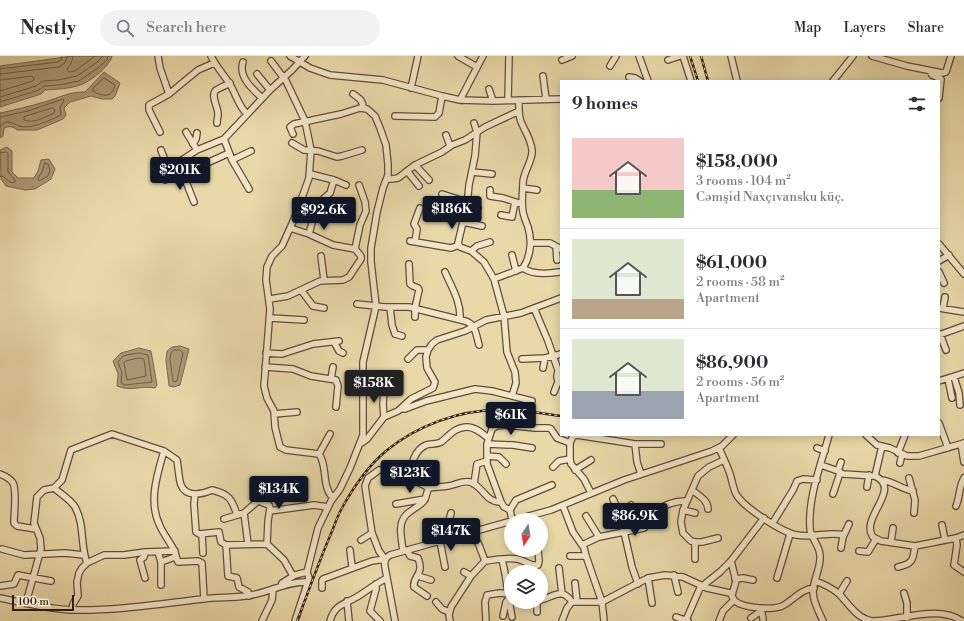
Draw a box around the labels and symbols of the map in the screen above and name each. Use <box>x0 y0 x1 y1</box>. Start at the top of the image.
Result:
pin: $201K <box>152 157 208 191</box>
pin: $186K <box>424 196 480 230</box>
pin: $92.6K <box>291 197 357 231</box>
pin: $158K <box>346 370 402 404</box>
pin: $61K <box>487 402 535 436</box>
pin: $123K <box>382 460 438 494</box>
pin: $134K <box>251 476 307 510</box>
pin: $86.9K <box>602 503 668 537</box>
north arrow <box>504 513 548 557</box>
pin: $147K <box>423 518 479 552</box>
scale bar <box>12 593 74 612</box>

